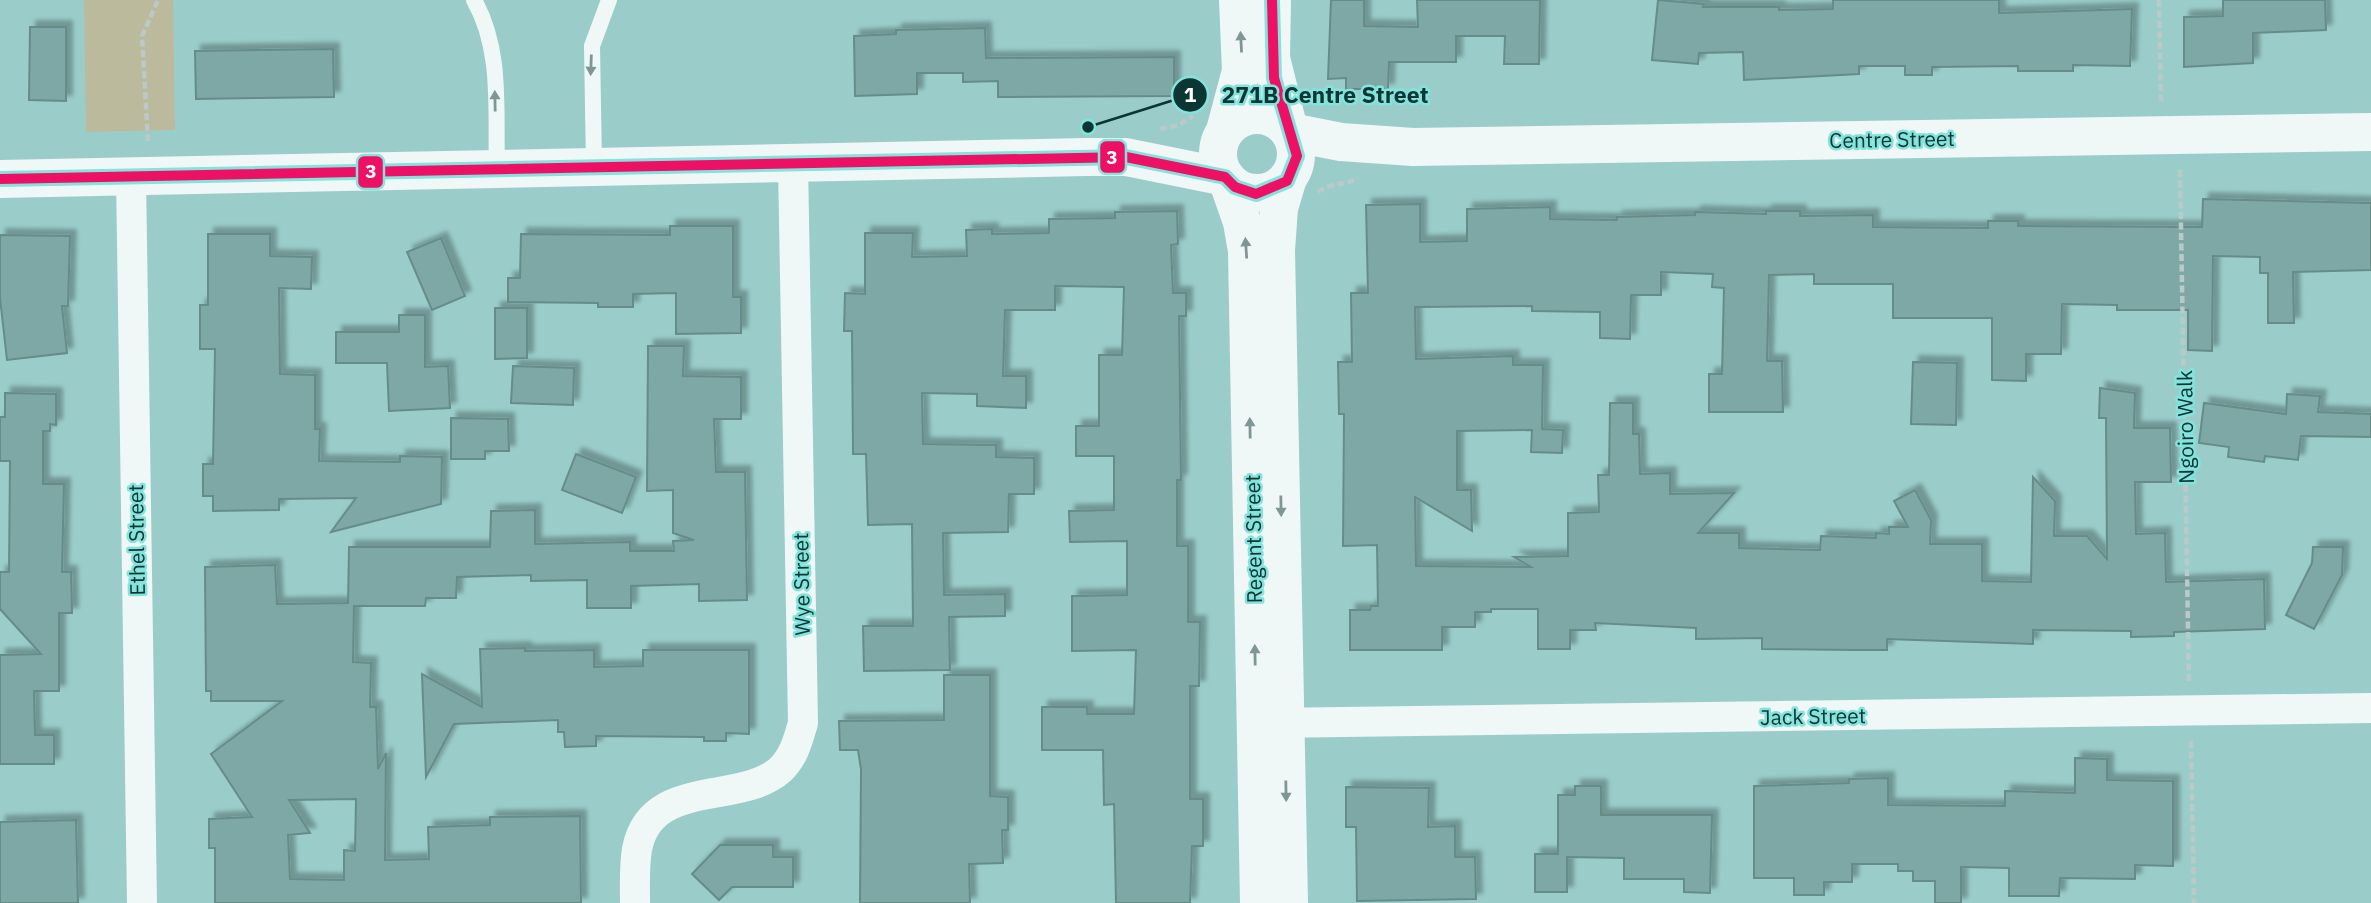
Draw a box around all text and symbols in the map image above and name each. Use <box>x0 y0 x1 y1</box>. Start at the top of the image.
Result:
one-way arrow <box>1235 31 1246 53</box>
one-way arrow <box>586 54 597 76</box>
callout: 271B Centre Street <box>1173 73 1443 117</box>
text: 271B Centre Street <box>1221 79 1429 109</box>
text: 1 <box>1184 80 1197 108</box>
one-way arrow <box>489 90 501 112</box>
street label: Centre Street <box>1829 124 1955 154</box>
line badge: 3 <box>1099 140 1126 174</box>
text: 3 <box>1106 145 1118 169</box>
line badge: 3 <box>357 155 384 189</box>
text: 3 <box>365 159 377 183</box>
one-way arrow <box>1240 237 1251 259</box>
street label: Ngoiro Walk <box>2170 370 2200 484</box>
one-way arrow <box>1245 416 1256 438</box>
street label: Regent Street <box>1238 474 1268 604</box>
street label: Ethel Street <box>121 484 151 596</box>
one-way arrow <box>1275 496 1287 518</box>
street label: Wye Street <box>786 532 816 636</box>
one-way arrow <box>1249 644 1260 666</box>
street label: Jack Street <box>1760 701 1866 731</box>
one-way arrow <box>1281 781 1292 803</box>

